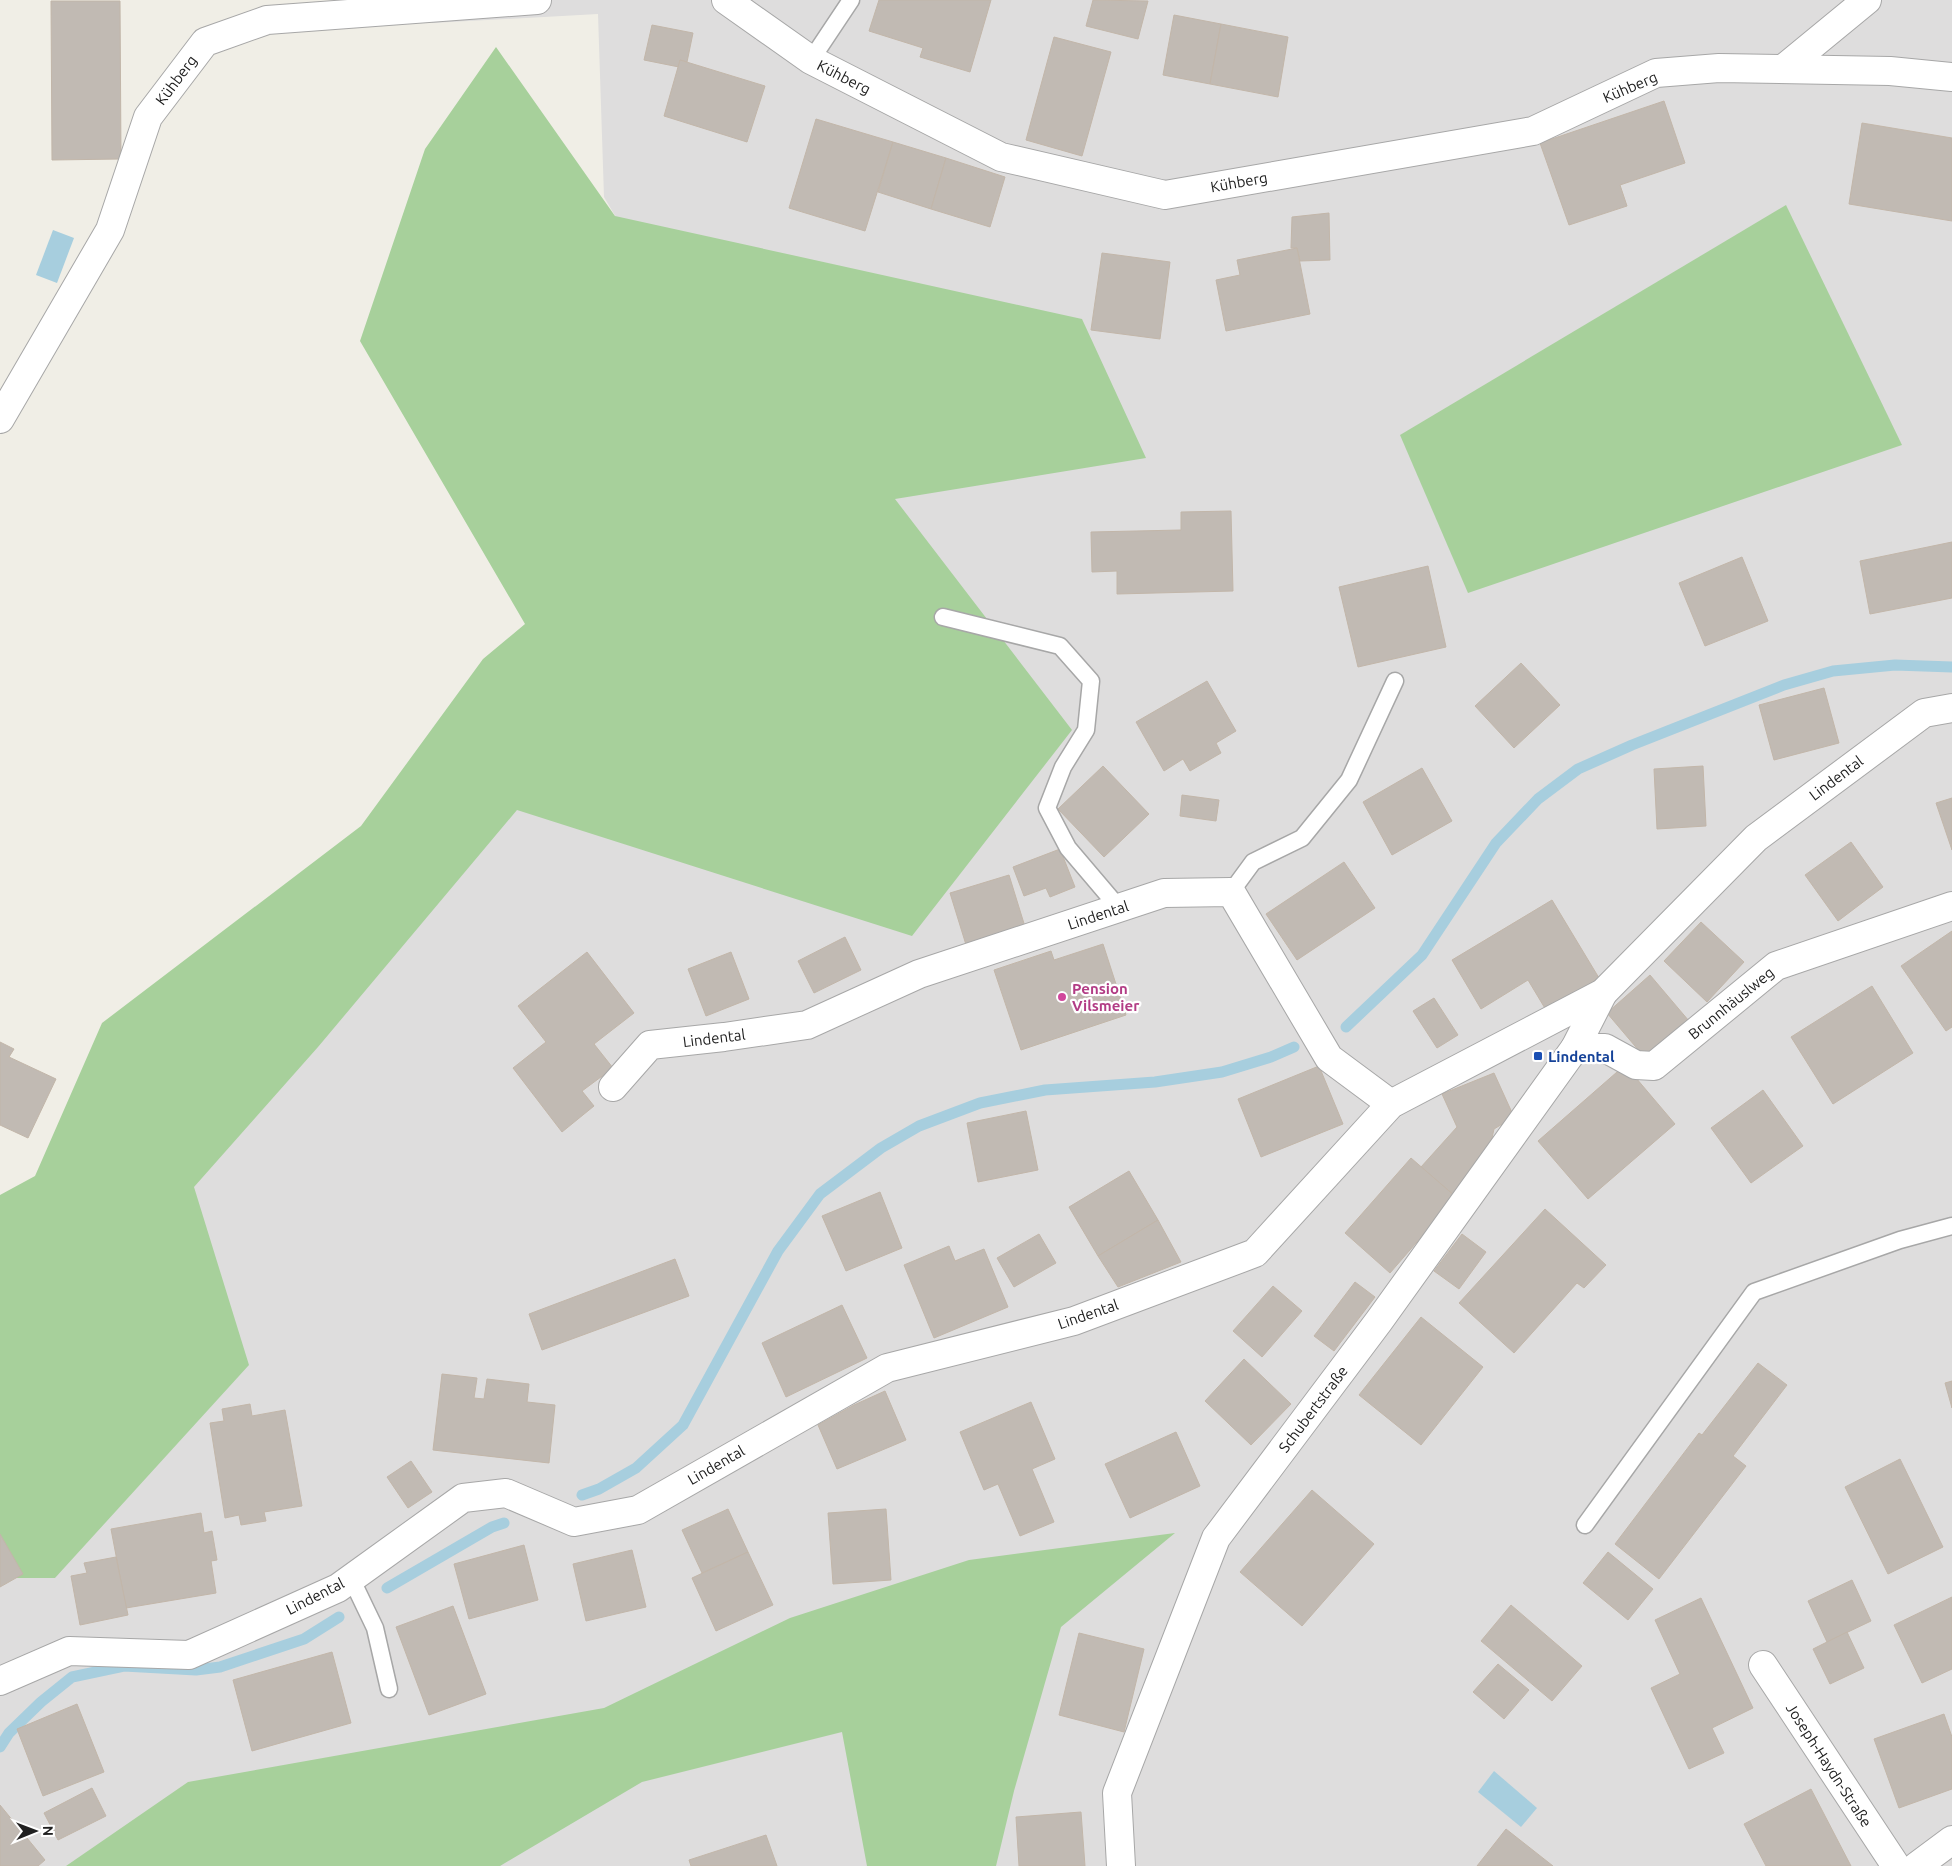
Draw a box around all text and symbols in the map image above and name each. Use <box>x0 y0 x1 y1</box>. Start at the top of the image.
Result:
street label: Kühberg <box>152 52 200 108</box>
street label: Kühberg <box>814 56 874 98</box>
street label: Kühberg <box>1600 68 1660 106</box>
street label: Kühberg <box>1209 169 1269 195</box>
street label: Lindental <box>1806 752 1866 804</box>
street label: Lindental <box>1065 897 1131 933</box>
street label: Brunnhäuslweg <box>1685 963 1777 1043</box>
place label: Pension Vilsmeier <box>1072 980 1140 1014</box>
marker: Pension Vilsmeier <box>1056 991 1068 1003</box>
street label: Lindental <box>682 1026 746 1050</box>
place label: Lindental <box>1548 1048 1615 1065</box>
marker: Lindental <box>1532 1050 1544 1062</box>
street label: Lindental <box>1055 1296 1121 1332</box>
street label: Schubertstraße <box>1275 1362 1351 1456</box>
street label: Lindental <box>684 1442 748 1488</box>
street label: Lindental <box>283 1574 347 1618</box>
street label: Joseph-Haydn-Straße <box>1783 1700 1875 1830</box>
north arrow <box>10 1806 60 1856</box>
text: N <box>40 1825 56 1836</box>

